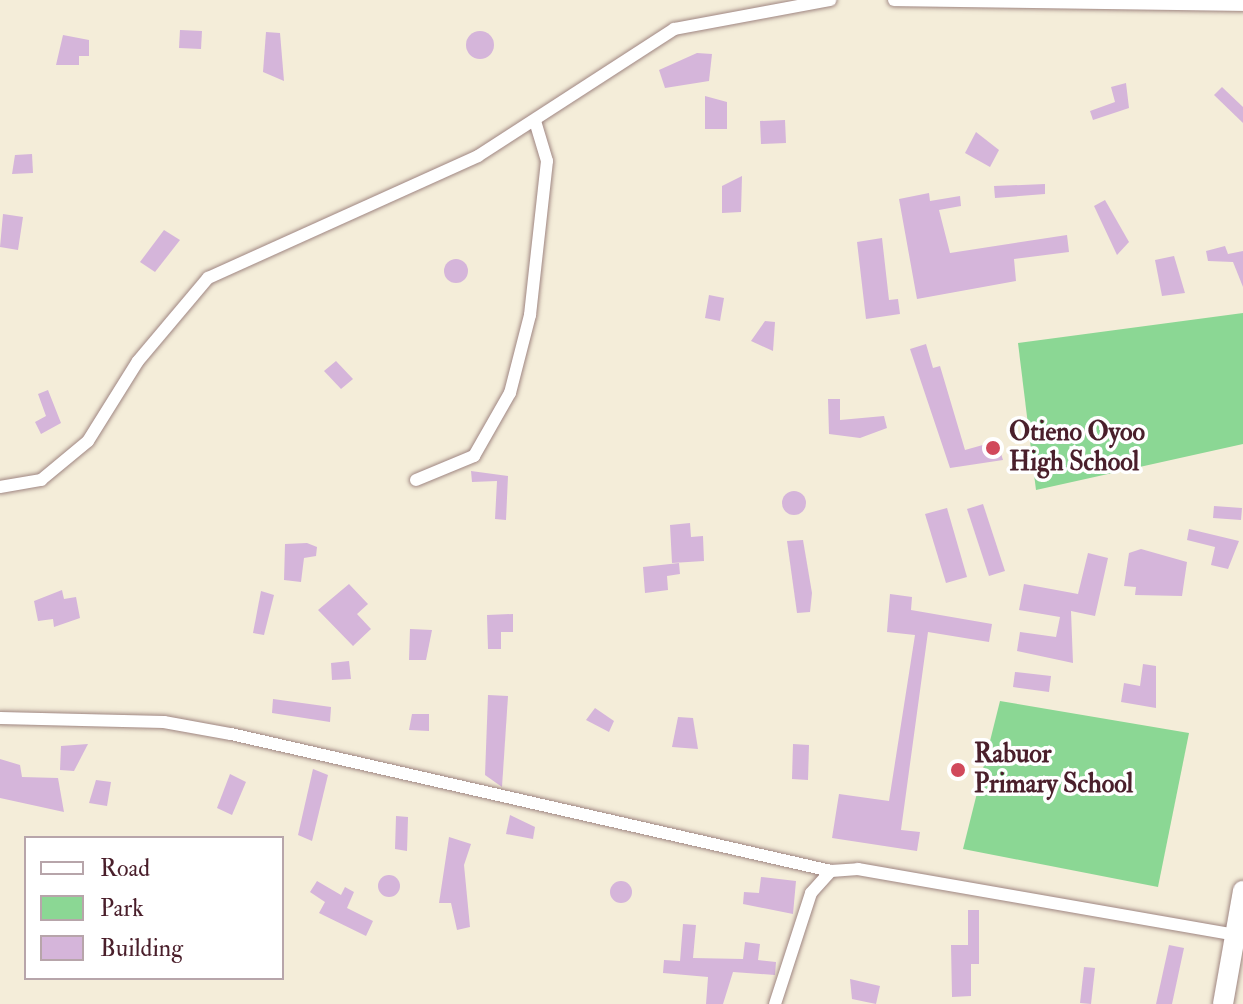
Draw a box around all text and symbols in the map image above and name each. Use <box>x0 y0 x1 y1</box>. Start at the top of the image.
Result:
place label: Otieno Oyoo High School <box>1009 417 1145 478</box>
marker: Otieno Oyoo High School <box>984 439 1002 457</box>
place label: Rabuor Primary School <box>974 739 1133 800</box>
marker: Rabuor Primary School <box>949 761 967 779</box>
legend <box>24 836 284 980</box>
text: Road <box>100 853 150 884</box>
text: Park <box>100 893 144 924</box>
text: Building <box>100 933 183 964</box>

